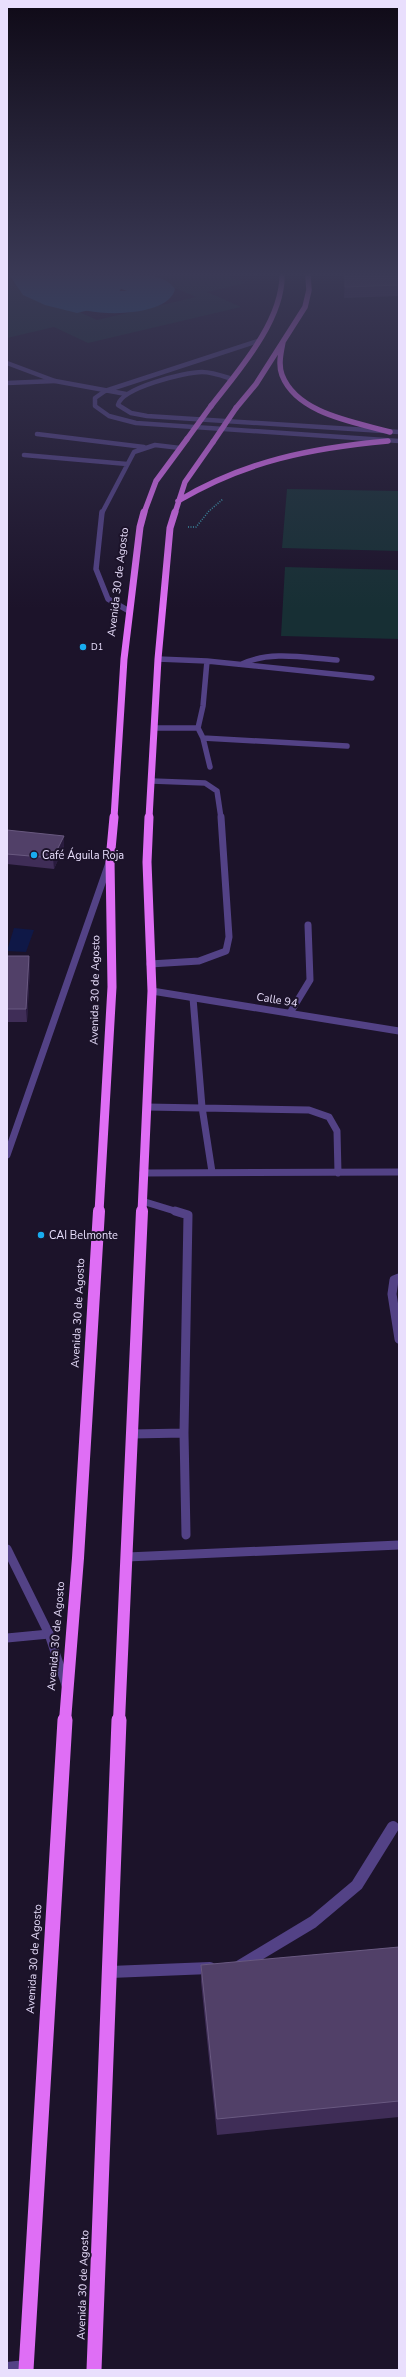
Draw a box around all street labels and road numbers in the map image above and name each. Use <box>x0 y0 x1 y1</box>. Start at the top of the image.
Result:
street label: Avenida 30 de Agosto <box>104 527 132 637</box>
street label: Avenida 30 de Agosto <box>87 935 103 1045</box>
street label: Calle 94 <box>255 989 299 1011</box>
street label: Avenida 30 de Agosto <box>68 1258 88 1368</box>
street label: Avenida 30 de Agosto <box>44 1581 68 1691</box>
street label: Avenida 30 de Agosto <box>23 1904 45 2014</box>
street label: Avenida 30 de Agosto <box>74 2230 92 2340</box>

